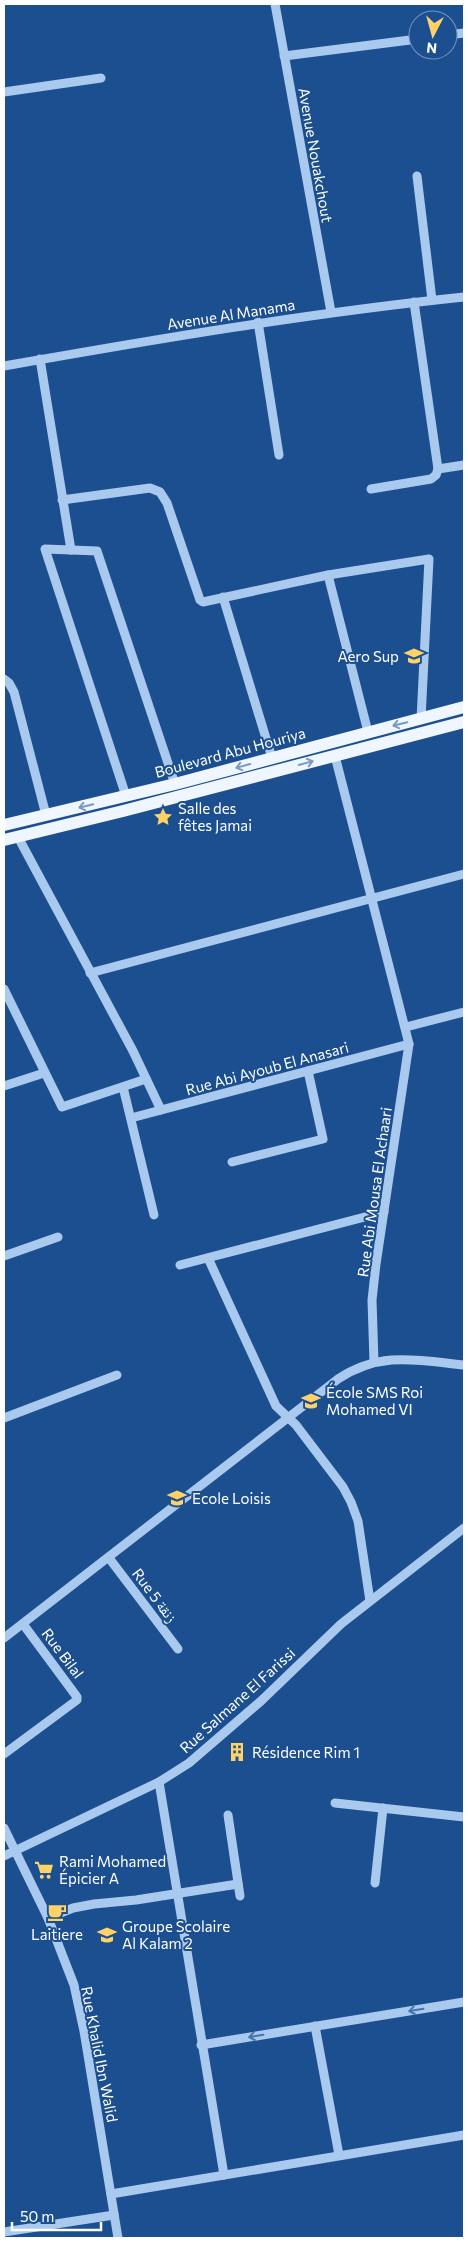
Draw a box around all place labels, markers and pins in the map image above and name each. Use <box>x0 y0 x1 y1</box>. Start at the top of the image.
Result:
school or university icon: Aero Sup <box>403 645 425 667</box>
place label: Aero Sup <box>337 647 399 665</box>
place label: Salle des fêtes Jamai <box>178 799 252 834</box>
place icon: Salle des fêtes Jamai <box>152 806 174 828</box>
place label: École SMS Roi Mohamed VI <box>326 1382 423 1418</box>
school or university icon: École SMS Roi Mohamed VI <box>300 1390 322 1412</box>
school or university icon: Ecole Loisis <box>166 1487 188 1509</box>
place label: Ecole Loisis <box>192 1489 271 1507</box>
building icon: Résidence Rim 1 <box>226 1741 248 1763</box>
place label: Résidence Rim 1 <box>252 1743 360 1761</box>
place label: Rami Mohamed Épicier A <box>59 1852 166 1887</box>
supermarket icon: Rami Mohamed Épicier A <box>33 1859 55 1881</box>
cafe icon: Laitiere <box>46 1901 68 1923</box>
place label: Groupe Scolaire Al Kalam 2 <box>122 1917 230 1952</box>
school or university icon: Groupe Scolaire Al Kalam 2 <box>96 1924 118 1946</box>
place label: Laitiere <box>31 1925 83 1943</box>

